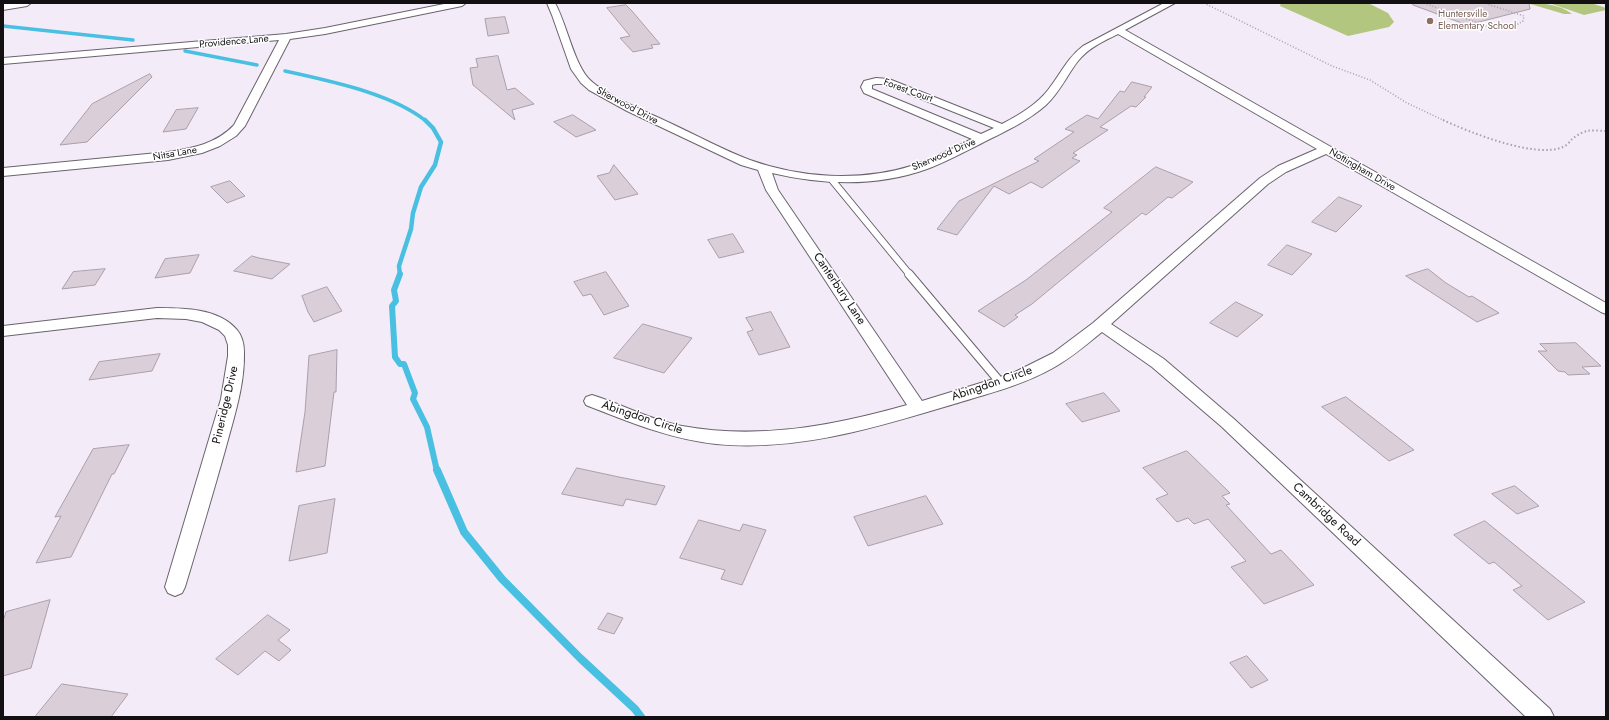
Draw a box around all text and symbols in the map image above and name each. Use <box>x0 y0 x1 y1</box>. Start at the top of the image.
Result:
place label: Huntersville Elementary School <box>1438 9 1516 32</box>
marker: Huntersville Elementary School <box>1425 16 1435 26</box>
street label: Providence Lane <box>199 33 269 51</box>
street label: Forest Court <box>882 77 934 105</box>
street label: Sherwood Drive <box>594 85 660 127</box>
street label: Sherwood Drive <box>910 136 978 174</box>
street label: Nitsa Lane <box>152 144 198 164</box>
street label: Nottingham Drive <box>1327 146 1397 194</box>
street label: Canterbury Lane <box>810 250 868 328</box>
street label: Abingdon Circle <box>950 363 1034 405</box>
street label: Pineridge Drive <box>210 365 242 445</box>
street label: Abingdon Circle <box>600 398 684 438</box>
street label: Cambridge Road <box>1289 480 1363 550</box>

